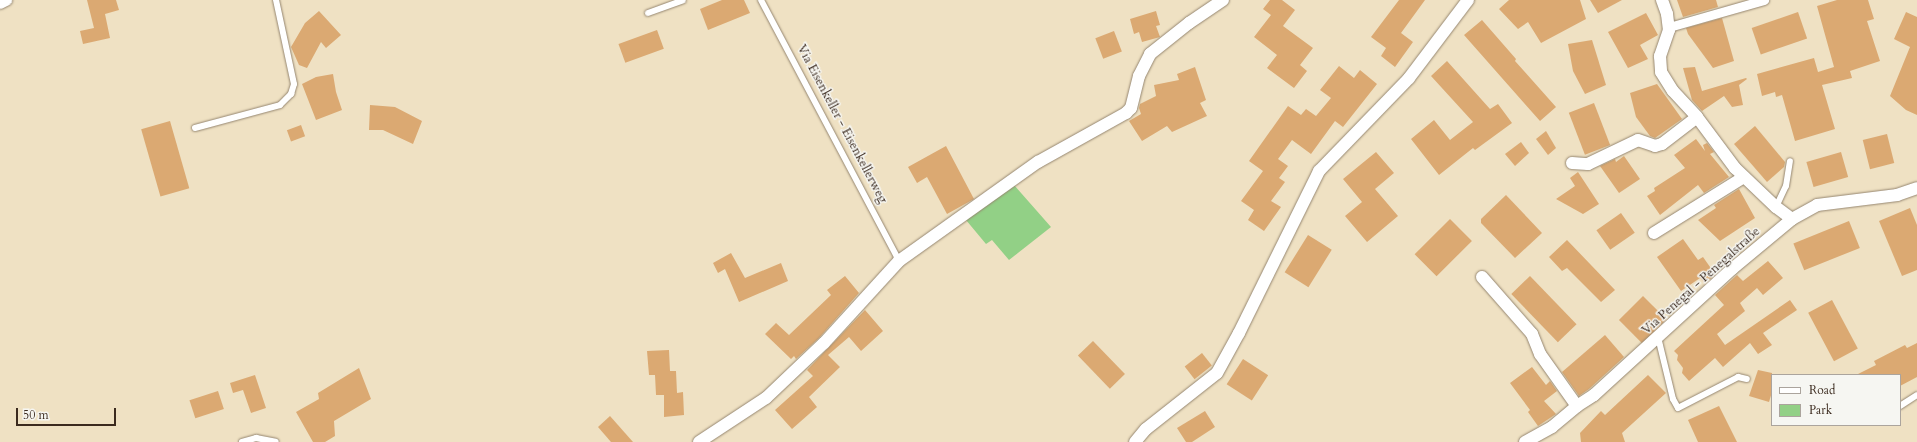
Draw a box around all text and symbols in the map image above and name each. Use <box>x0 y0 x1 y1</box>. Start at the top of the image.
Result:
street label: Via Eisenkeller - Eisenkellerweg <box>793 42 891 206</box>
street label: Via Penegal - Penegalstraße <box>1639 224 1763 338</box>
legend <box>1771 374 1901 426</box>
text: Road <box>1809 382 1835 398</box>
scale bar <box>18 400 118 426</box>
text: Park <box>1809 402 1832 418</box>
text: 50 m <box>23 407 49 423</box>

